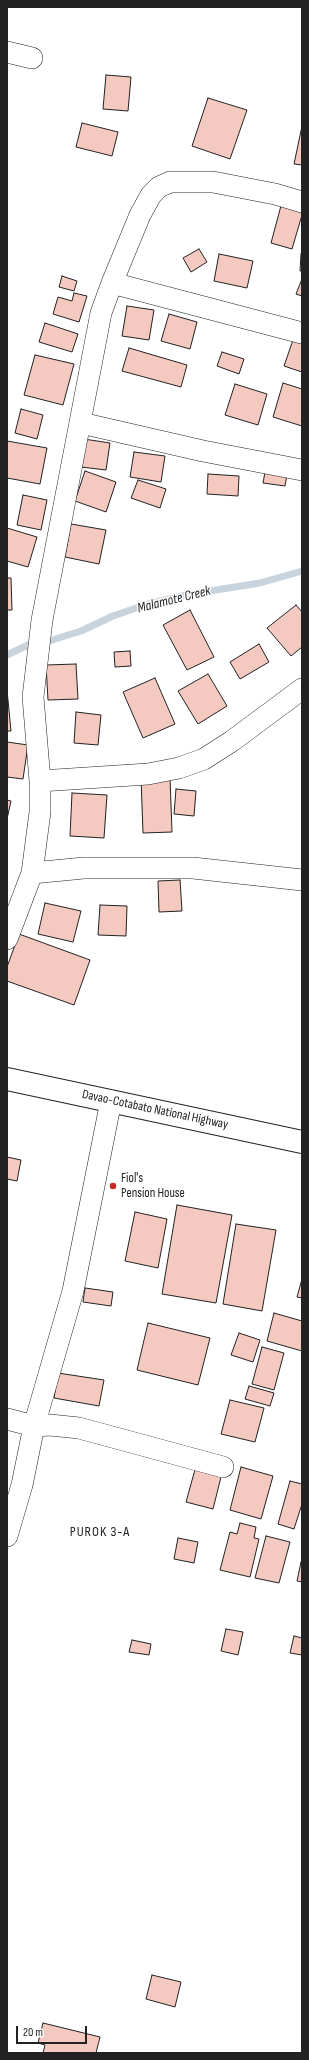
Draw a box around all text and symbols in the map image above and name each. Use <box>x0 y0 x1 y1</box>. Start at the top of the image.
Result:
water label: Malamote Creek <box>136 583 212 617</box>
street label: Davao-Cotabato National Highway <box>81 1087 229 1133</box>
place label: Fiol's Pension House <box>121 1171 185 1202</box>
marker: Fiol's Pension House <box>108 1181 118 1191</box>
district label: PUROK 3-A <box>70 1524 130 1540</box>
scale bar <box>18 2018 89 2044</box>
text: 20 m <box>23 2025 43 2040</box>

